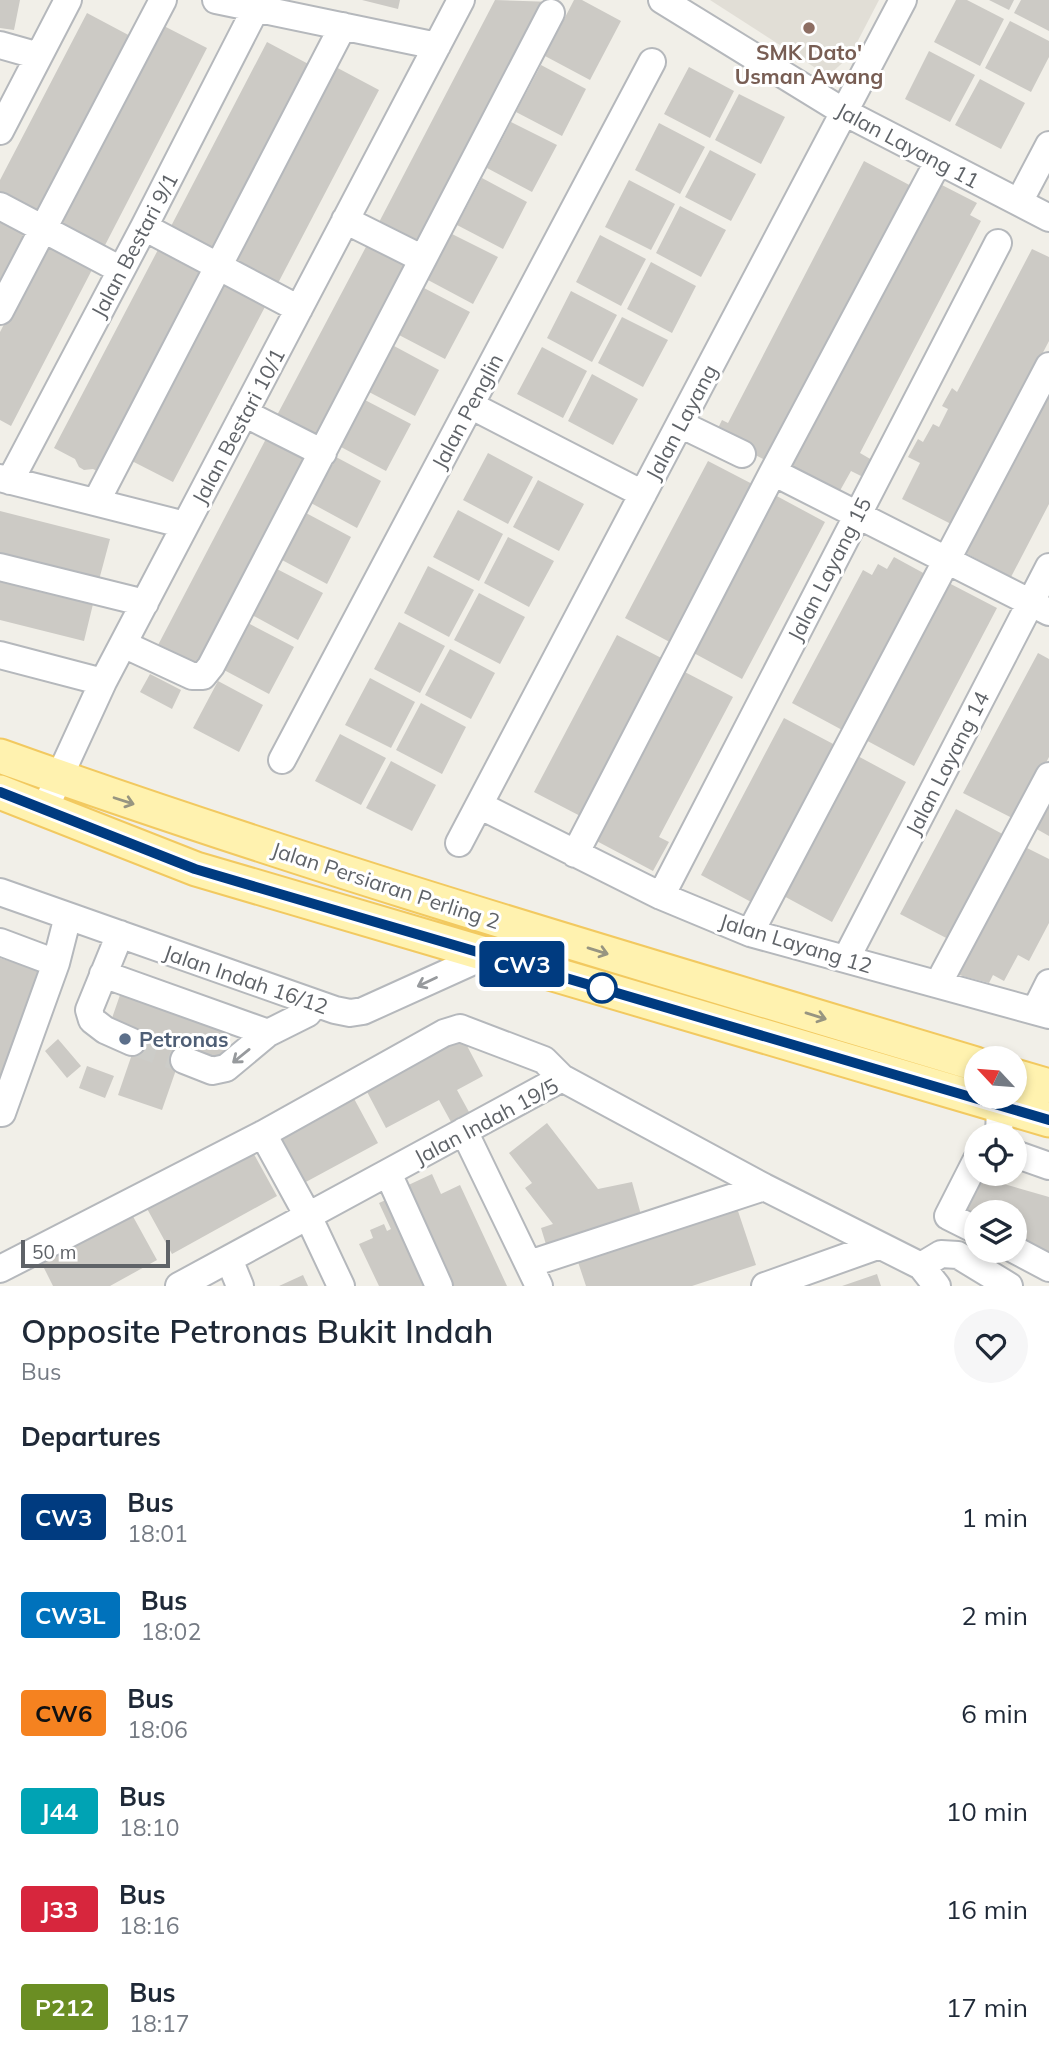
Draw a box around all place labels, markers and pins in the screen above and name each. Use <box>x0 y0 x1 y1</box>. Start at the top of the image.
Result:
marker: SMK Dato' Usman Awang <box>801 20 817 36</box>
place label: SMK Dato' Usman Awang <box>735 39 883 89</box>
unlabelled marker <box>587 973 617 1003</box>
place label: Petronas <box>139 1026 229 1052</box>
marker: Petronas <box>117 1031 133 1047</box>

